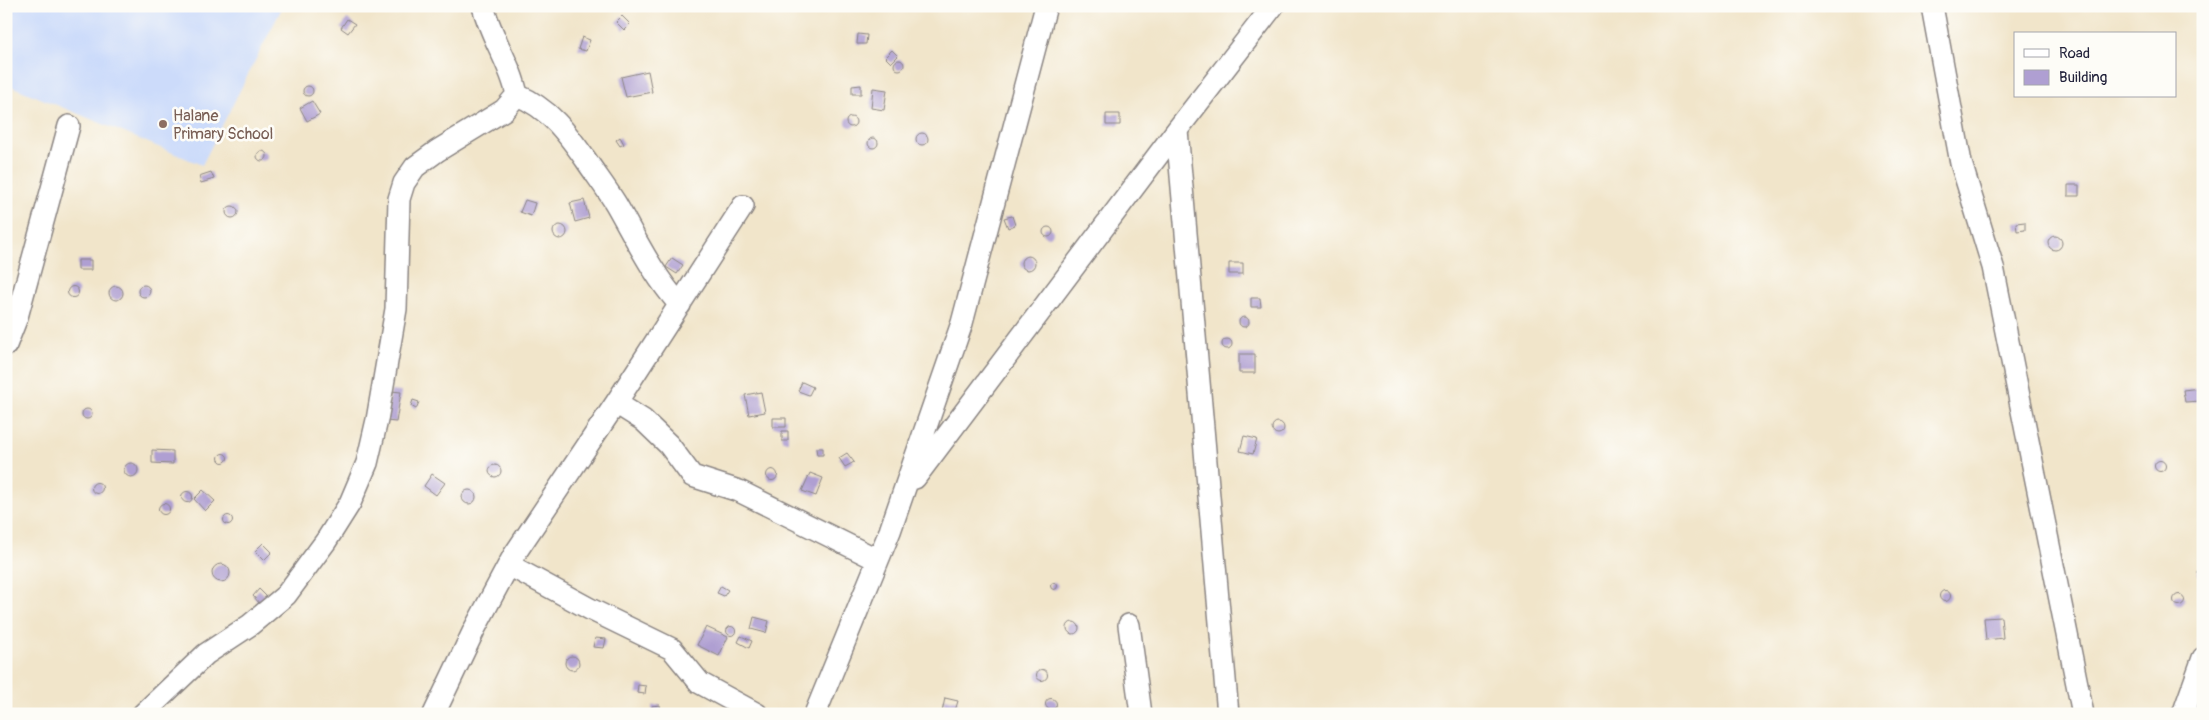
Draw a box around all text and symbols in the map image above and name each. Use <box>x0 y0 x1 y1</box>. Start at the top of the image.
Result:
legend <box>2014 32 2176 98</box>
text: Road <box>2059 44 2090 63</box>
text: Building <box>2059 68 2107 87</box>
place label: Halane Primary School <box>173 106 273 144</box>
marker: Halane Primary School <box>157 118 169 130</box>

